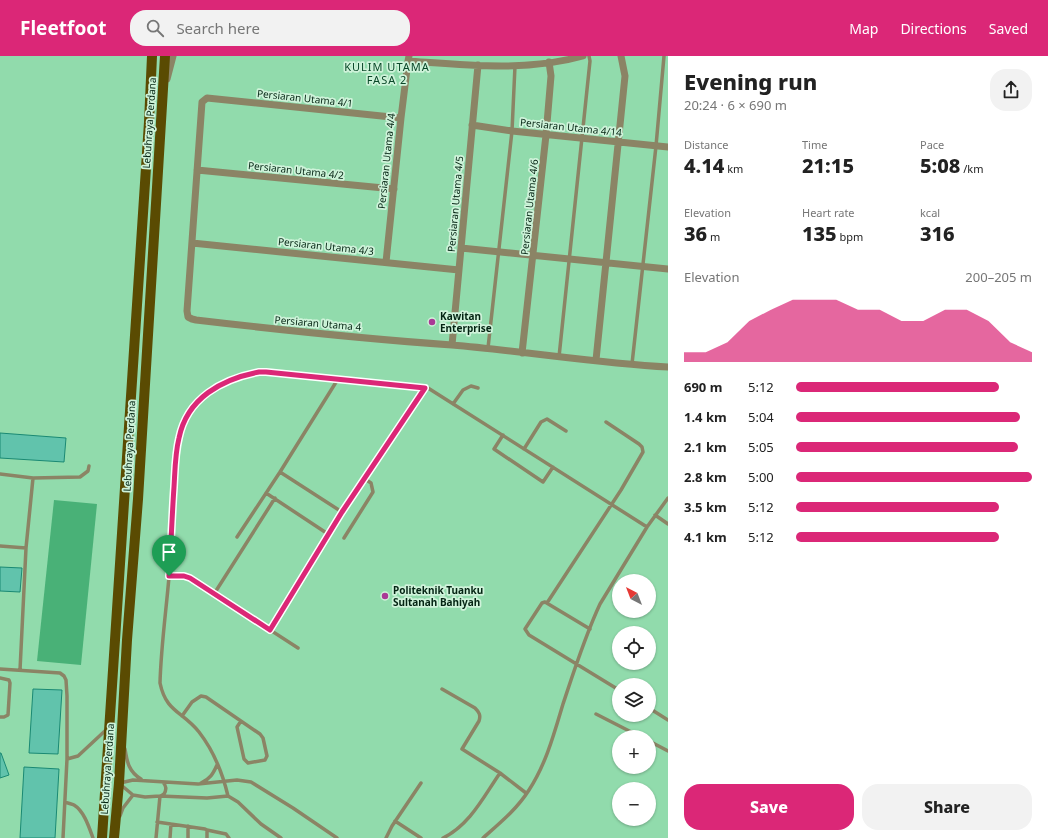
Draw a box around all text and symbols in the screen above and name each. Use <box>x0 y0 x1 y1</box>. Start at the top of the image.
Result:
search box <box>130 10 410 46</box>
text: Fleetfoot <box>20 15 106 41</box>
icon: search <box>144 17 166 39</box>
text: Search here <box>176 18 260 38</box>
text: Map <box>849 19 878 38</box>
text: Directions <box>900 19 967 38</box>
text: Saved <box>989 19 1028 38</box>
district label: KULIM UTAMA FASA 2 <box>344 59 430 87</box>
text: Evening run <box>684 66 817 96</box>
button: share <box>990 69 1032 111</box>
street label: Lebuhraya Perdana <box>139 77 159 169</box>
street label: Persiaran Utama 4/1 <box>256 86 354 110</box>
text: 20:24 · 6 × 690 m <box>684 96 787 114</box>
street label: Persiaran Utama 4/4 <box>374 112 398 210</box>
street label: Persiaran Utama 4/14 <box>520 115 623 139</box>
text: Distance <box>684 137 729 152</box>
text: Time <box>802 137 827 152</box>
text: Pace <box>920 137 944 152</box>
text: 4.14 <box>684 152 724 179</box>
text: 21:15 <box>802 152 854 179</box>
text: 5:08 <box>920 152 960 179</box>
street label: Persiaran Utama 4/5 <box>444 155 466 253</box>
street label: Persiaran Utama 4/2 <box>247 158 345 182</box>
street label: Persiaran Utama 4/6 <box>517 158 541 256</box>
text: km <box>724 161 743 176</box>
text: /km <box>960 161 984 176</box>
text: Elevation <box>684 205 731 220</box>
text: Heart rate <box>802 205 855 220</box>
text: kcal <box>920 205 940 220</box>
text: 36 <box>684 220 707 247</box>
text: 135 <box>802 220 837 247</box>
text: 316 <box>920 220 955 247</box>
text: m <box>707 229 720 244</box>
text: bpm <box>837 229 863 244</box>
street label: Persiaran Utama 4/3 <box>277 234 375 258</box>
text: Elevation <box>684 268 740 286</box>
text: 200–205 m <box>965 268 1032 286</box>
place label: Kawitan Enterprise <box>440 309 492 335</box>
street label: Persiaran Utama 4 <box>274 312 362 334</box>
marker: Kawitan Enterprise <box>427 317 437 327</box>
text: 690 m <box>684 378 722 396</box>
text: 5:12 <box>748 378 774 396</box>
street label: Lebuhraya Perdana <box>120 400 138 492</box>
text: 1.4 km <box>684 408 727 426</box>
text: 5:04 <box>748 408 774 426</box>
text: 2.1 km <box>684 438 727 456</box>
text: 5:05 <box>748 438 774 456</box>
text: 2.8 km <box>684 468 727 486</box>
text: 5:00 <box>748 468 774 486</box>
text: 3.5 km <box>684 498 727 516</box>
text: 5:12 <box>748 498 774 516</box>
text: 4.1 km <box>684 528 727 546</box>
text: 5:12 <box>748 528 774 546</box>
pin <box>152 535 186 576</box>
icon: arrive <box>158 541 180 563</box>
north arrow <box>612 574 656 618</box>
map controls <box>612 574 656 826</box>
place label: Politeknik Tuanku Sultanah Bahiyah <box>393 583 483 609</box>
marker: Politeknik Tuanku Sultanah Bahiyah <box>380 591 390 601</box>
button: locate <box>612 626 656 670</box>
button: layers <box>612 678 656 722</box>
street label: Lebuhraya Perdana <box>97 723 117 815</box>
button: + <box>612 730 656 774</box>
button: − <box>612 782 656 826</box>
button: Save <box>684 784 854 830</box>
button: Share <box>862 784 1032 830</box>

